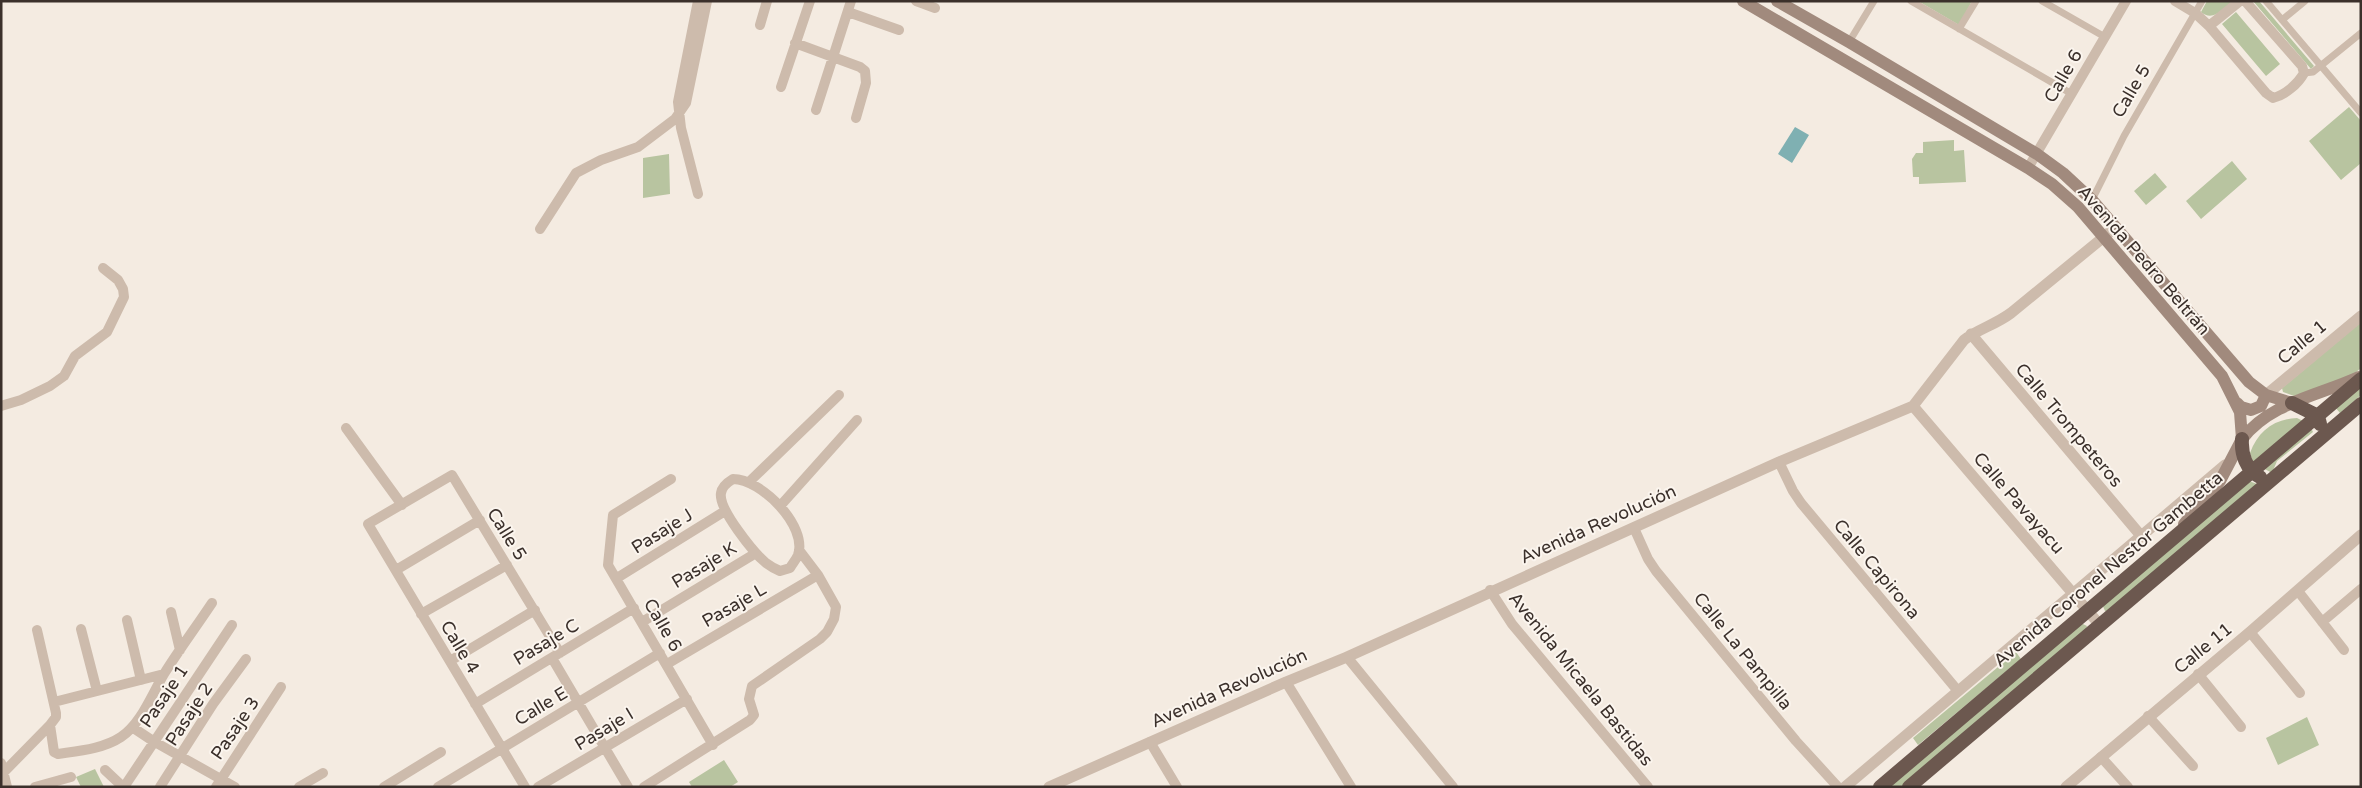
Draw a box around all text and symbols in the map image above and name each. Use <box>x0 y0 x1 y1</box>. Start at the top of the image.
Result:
street label: Calle 6 <box>2039 45 2087 107</box>
street label: Calle 5 <box>2107 60 2155 122</box>
street label: Avenida Pedro Beltrán <box>2073 181 2215 339</box>
street label: Calle 1 <box>2273 315 2331 369</box>
street label: Calle Trompeteros <box>2011 359 2127 491</box>
street label: Calle Pavayacu <box>1969 448 2069 558</box>
street label: Avenida Coronel Nestor Gambetta <box>1989 466 2227 672</box>
street label: Avenida Revolución <box>1516 480 1680 568</box>
street label: Calle 5 <box>482 504 532 564</box>
street label: Pasaje J <box>627 504 697 558</box>
street label: Calle Capirona <box>1829 515 1925 623</box>
street label: Pasaje K <box>667 537 741 593</box>
street label: Pasaje L <box>698 578 770 632</box>
street label: Avenida Micaela Bastidas <box>1504 588 1658 770</box>
street label: Calle La Pampilla <box>1689 588 1797 714</box>
street label: Calle 6 <box>639 594 687 656</box>
street label: Pasaje C <box>509 614 583 670</box>
street label: Calle 4 <box>436 617 484 677</box>
street label: Calle 11 <box>2169 618 2237 678</box>
street label: Avenida Revolución <box>1147 644 1311 732</box>
street label: Pasaje 1 <box>135 660 193 732</box>
street label: Pasaje 2 <box>160 678 218 750</box>
street label: Calle E <box>510 682 572 730</box>
street label: Pasaje 3 <box>206 692 264 764</box>
street label: Pasaje I <box>570 703 638 755</box>

